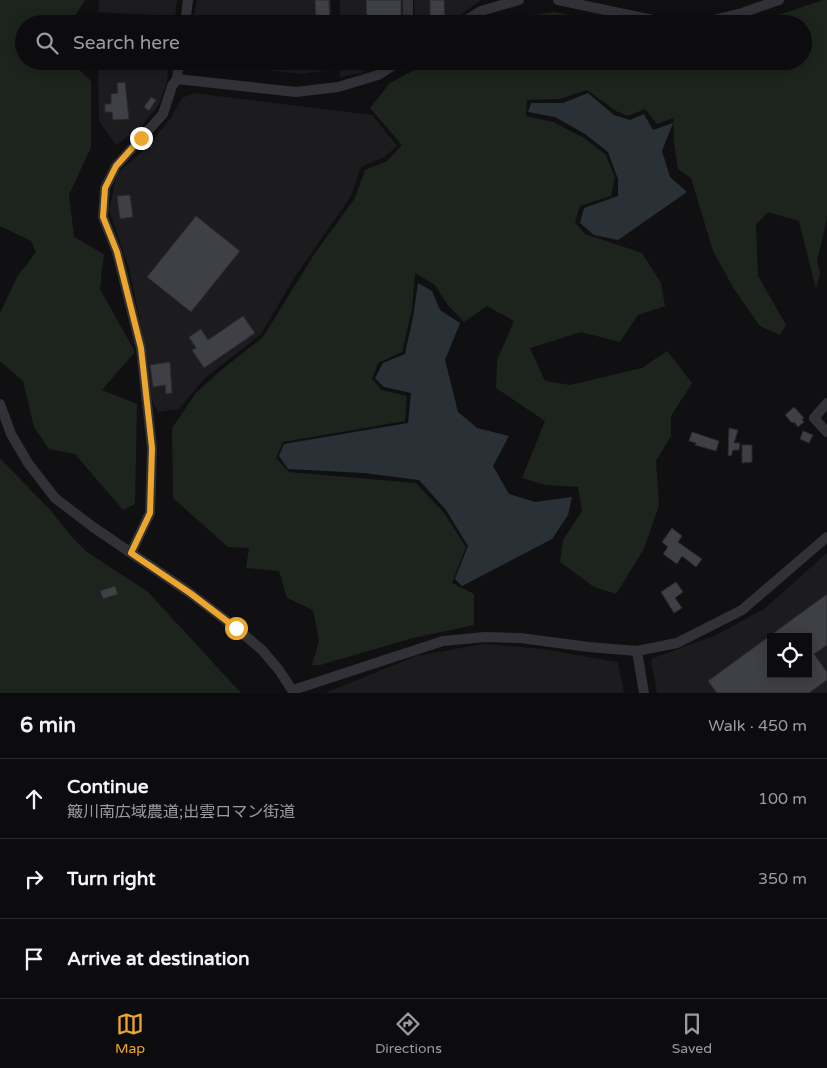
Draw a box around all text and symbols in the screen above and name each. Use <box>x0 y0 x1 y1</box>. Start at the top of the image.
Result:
search box <box>15 15 812 70</box>
icon: search <box>33 29 61 57</box>
text: Search here <box>73 32 180 54</box>
route end <box>130 127 153 150</box>
route start <box>225 617 248 640</box>
map controls <box>767 633 812 678</box>
button: locate <box>767 633 812 678</box>
text: 6 min <box>20 713 76 738</box>
text: Walk · 450 m <box>708 716 807 736</box>
text: Continue <box>67 776 149 798</box>
icon: ahead <box>20 785 48 813</box>
text: 100 m <box>758 789 807 809</box>
text: 簸川南広域農道;出雲ロマン街道 <box>67 802 295 822</box>
icon: right <box>20 865 48 893</box>
text: Turn right <box>67 868 155 890</box>
text: 350 m <box>758 869 807 889</box>
icon: arrive <box>20 945 48 973</box>
text: Arrive at destination <box>67 948 250 970</box>
tab: Map <box>115 1010 145 1057</box>
tab: Directions <box>375 1010 442 1057</box>
tab: Saved <box>672 1010 712 1057</box>

